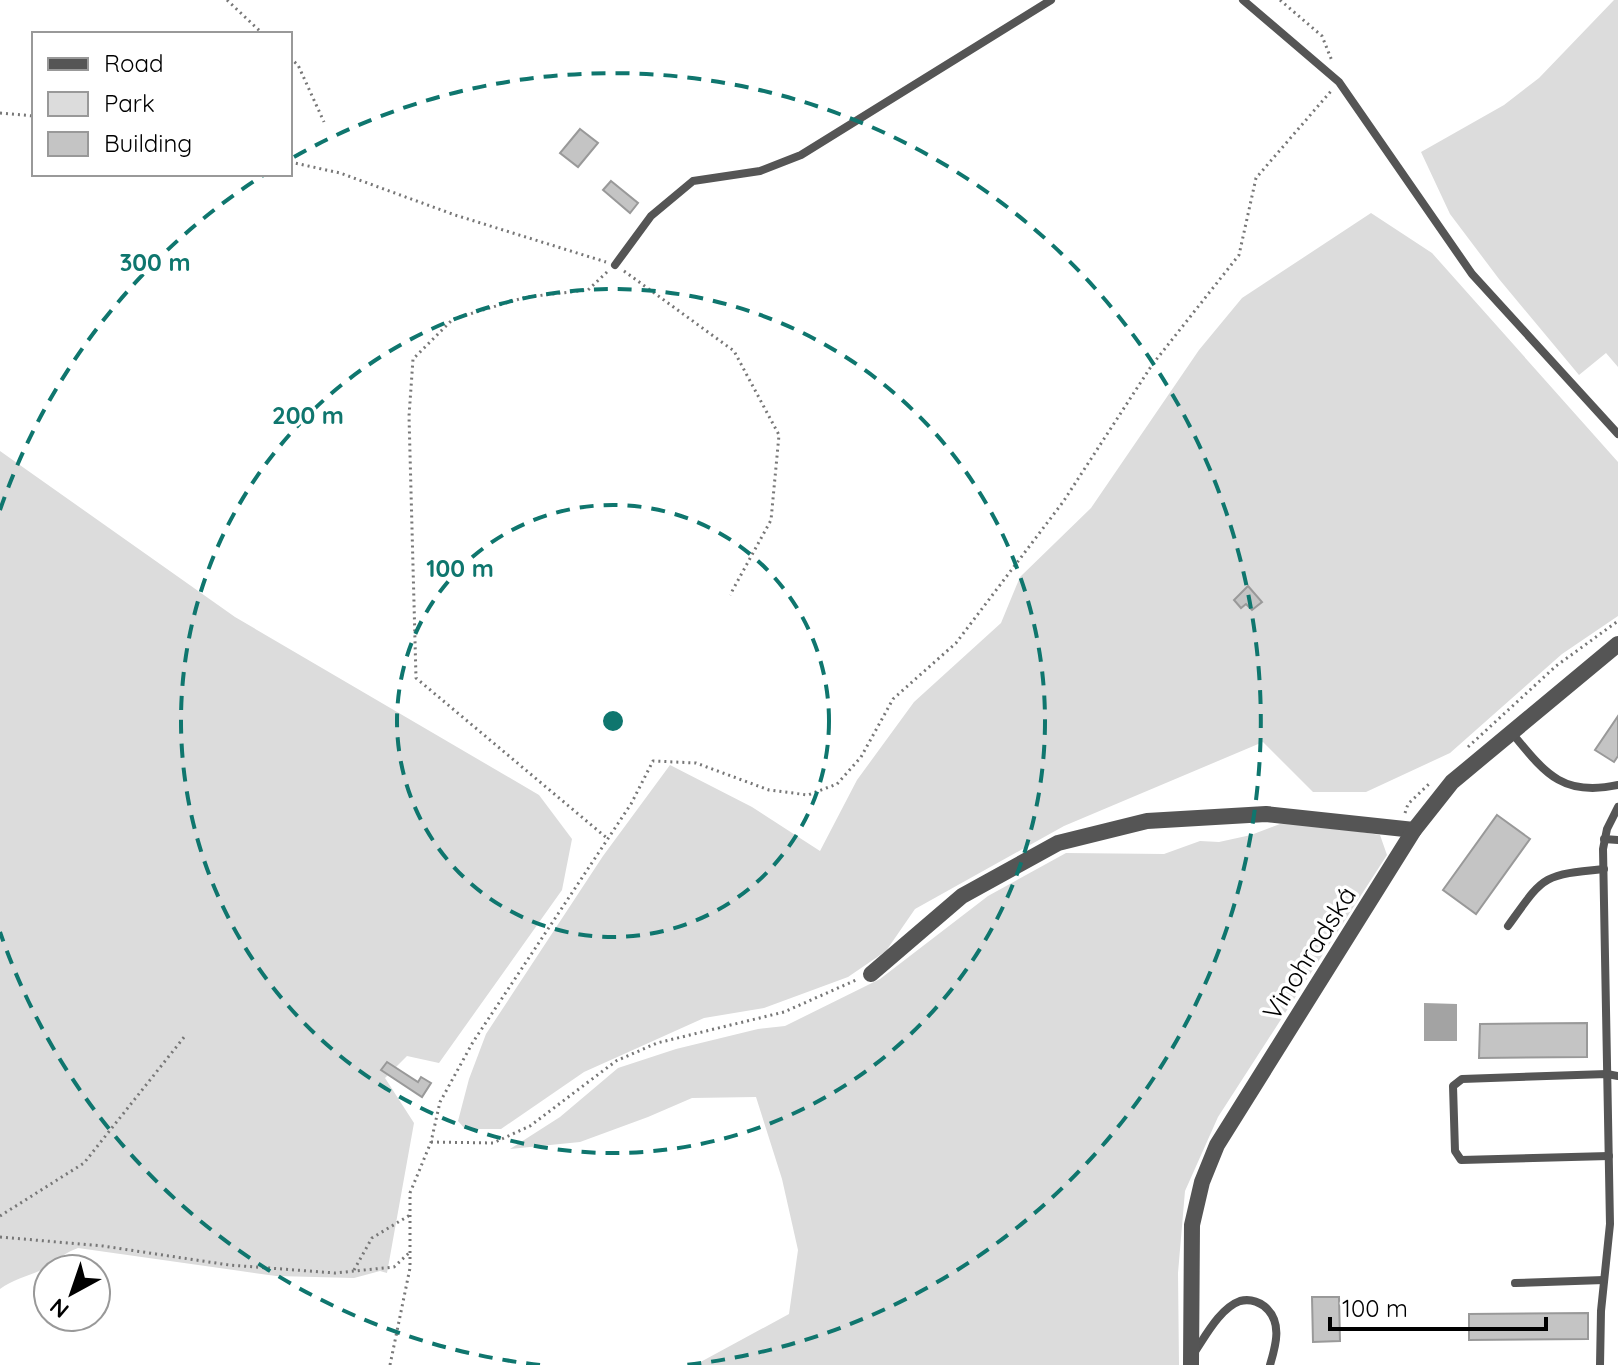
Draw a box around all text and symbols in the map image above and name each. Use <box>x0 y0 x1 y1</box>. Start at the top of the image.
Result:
legend <box>32 32 292 176</box>
text: Road <box>104 48 164 78</box>
text: Park <box>104 88 155 118</box>
text: Building <box>104 128 192 158</box>
text: 300 m <box>119 247 191 277</box>
text: 200 m <box>272 400 344 430</box>
text: 100 m <box>426 553 494 583</box>
centre of rings <box>599 707 627 735</box>
street label: Vinohradská <box>1255 880 1363 1026</box>
north arrow <box>32 1253 112 1333</box>
scale bar <box>1330 1281 1546 1331</box>
text: N <box>44 1292 74 1324</box>
text: 100 m <box>1342 1293 1408 1323</box>

